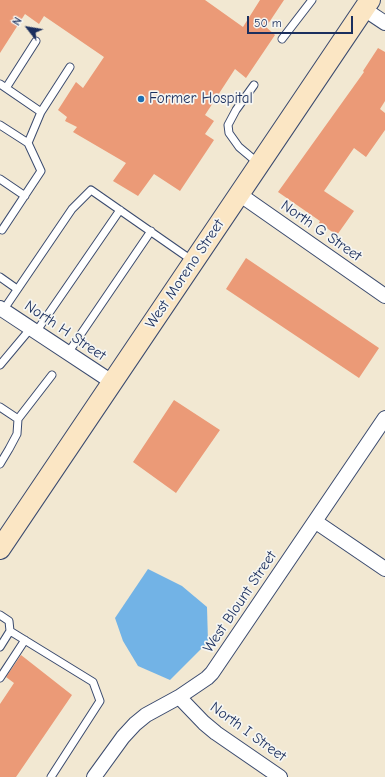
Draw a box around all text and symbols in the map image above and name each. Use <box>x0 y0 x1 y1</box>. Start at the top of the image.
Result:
north arrow <box>8 8 48 48</box>
scale bar <box>249 8 355 34</box>
text: N <box>10 15 25 28</box>
text: 50 m <box>254 16 282 30</box>
place label: Former Hospital <box>149 90 253 108</box>
marker: Former Hospital <box>136 94 146 104</box>
street label: North G Street <box>277 197 365 265</box>
street label: West Moreno Street <box>142 216 228 332</box>
street label: North H Street <box>21 297 109 365</box>
street label: West Blount Street <box>199 548 281 656</box>
street label: North I Street <box>206 698 290 766</box>

